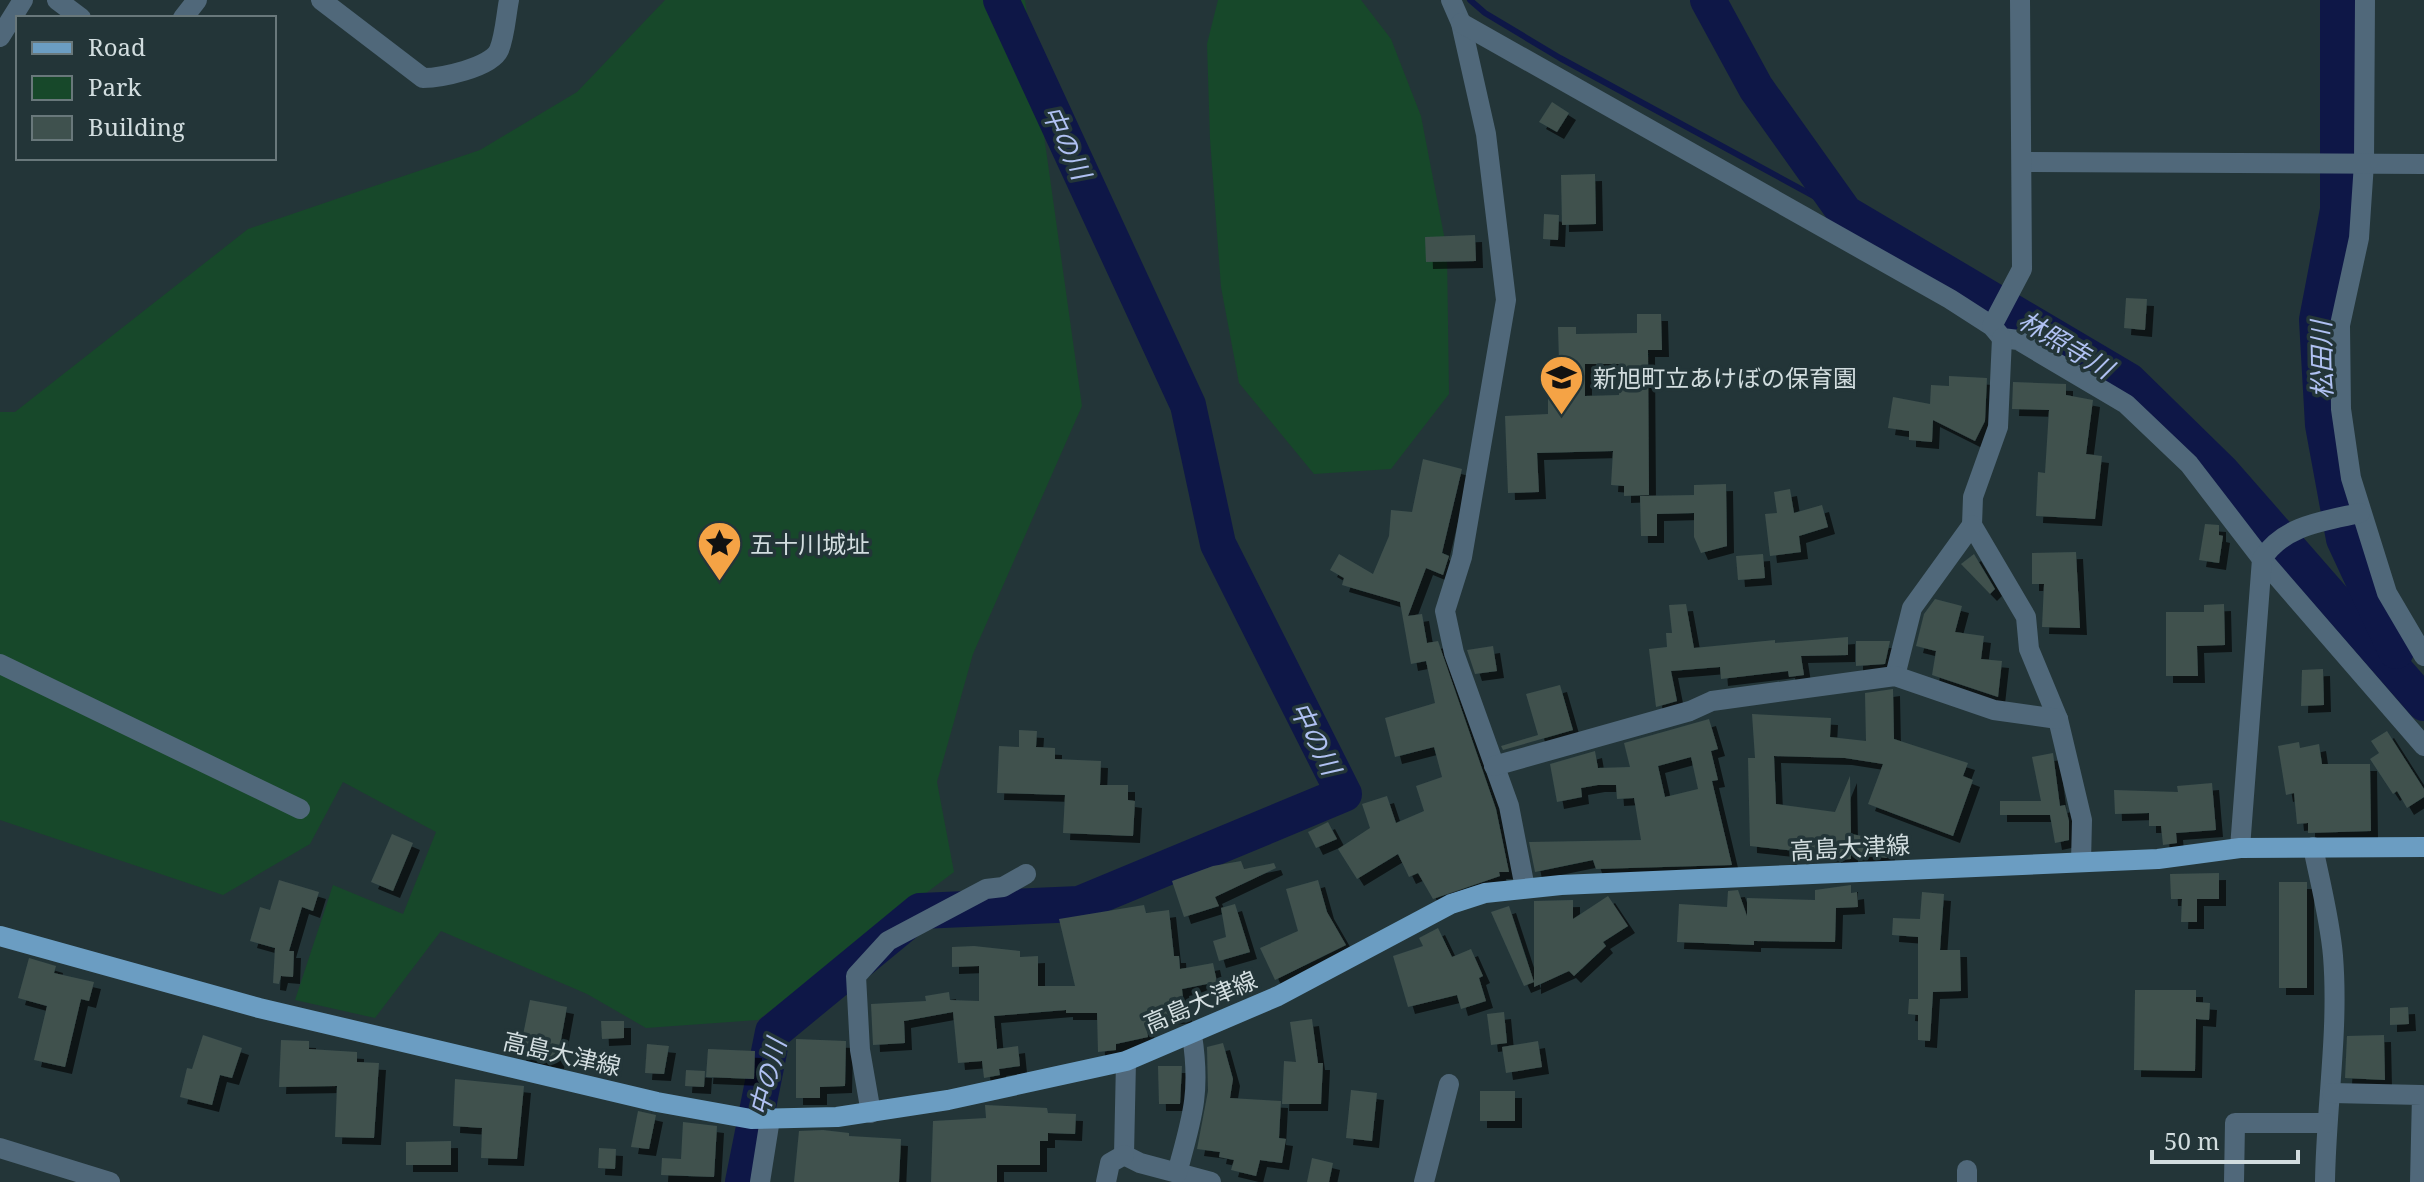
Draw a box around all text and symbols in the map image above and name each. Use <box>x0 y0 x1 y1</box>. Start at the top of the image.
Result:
legend <box>16 16 276 160</box>
text: Road <box>88 30 146 63</box>
text: Park <box>88 70 142 103</box>
water label: 中の川 <box>1034 99 1101 188</box>
text: Building <box>88 110 185 143</box>
water label: 林照寺川 <box>2012 302 2122 388</box>
water label: 松田川 <box>2302 318 2340 399</box>
school or university icon: 新旭町立あけぼの保育園 <box>1538 353 1586 416</box>
place label: 新旭町立あけぼの保育園 <box>1593 361 1857 394</box>
place icon: 五十川城址 <box>695 519 743 582</box>
place label: 五十川城址 <box>750 527 870 560</box>
water label: 中の川 <box>1282 695 1351 784</box>
street label: 高島大津線 <box>1789 827 1911 867</box>
street label: 高島大津線 <box>1138 962 1262 1040</box>
street label: 高島大津線 <box>500 1023 624 1083</box>
water label: 中の川 <box>740 1032 795 1119</box>
scale bar <box>2152 1114 2298 1164</box>
text: 50 m <box>2164 1124 2220 1157</box>

